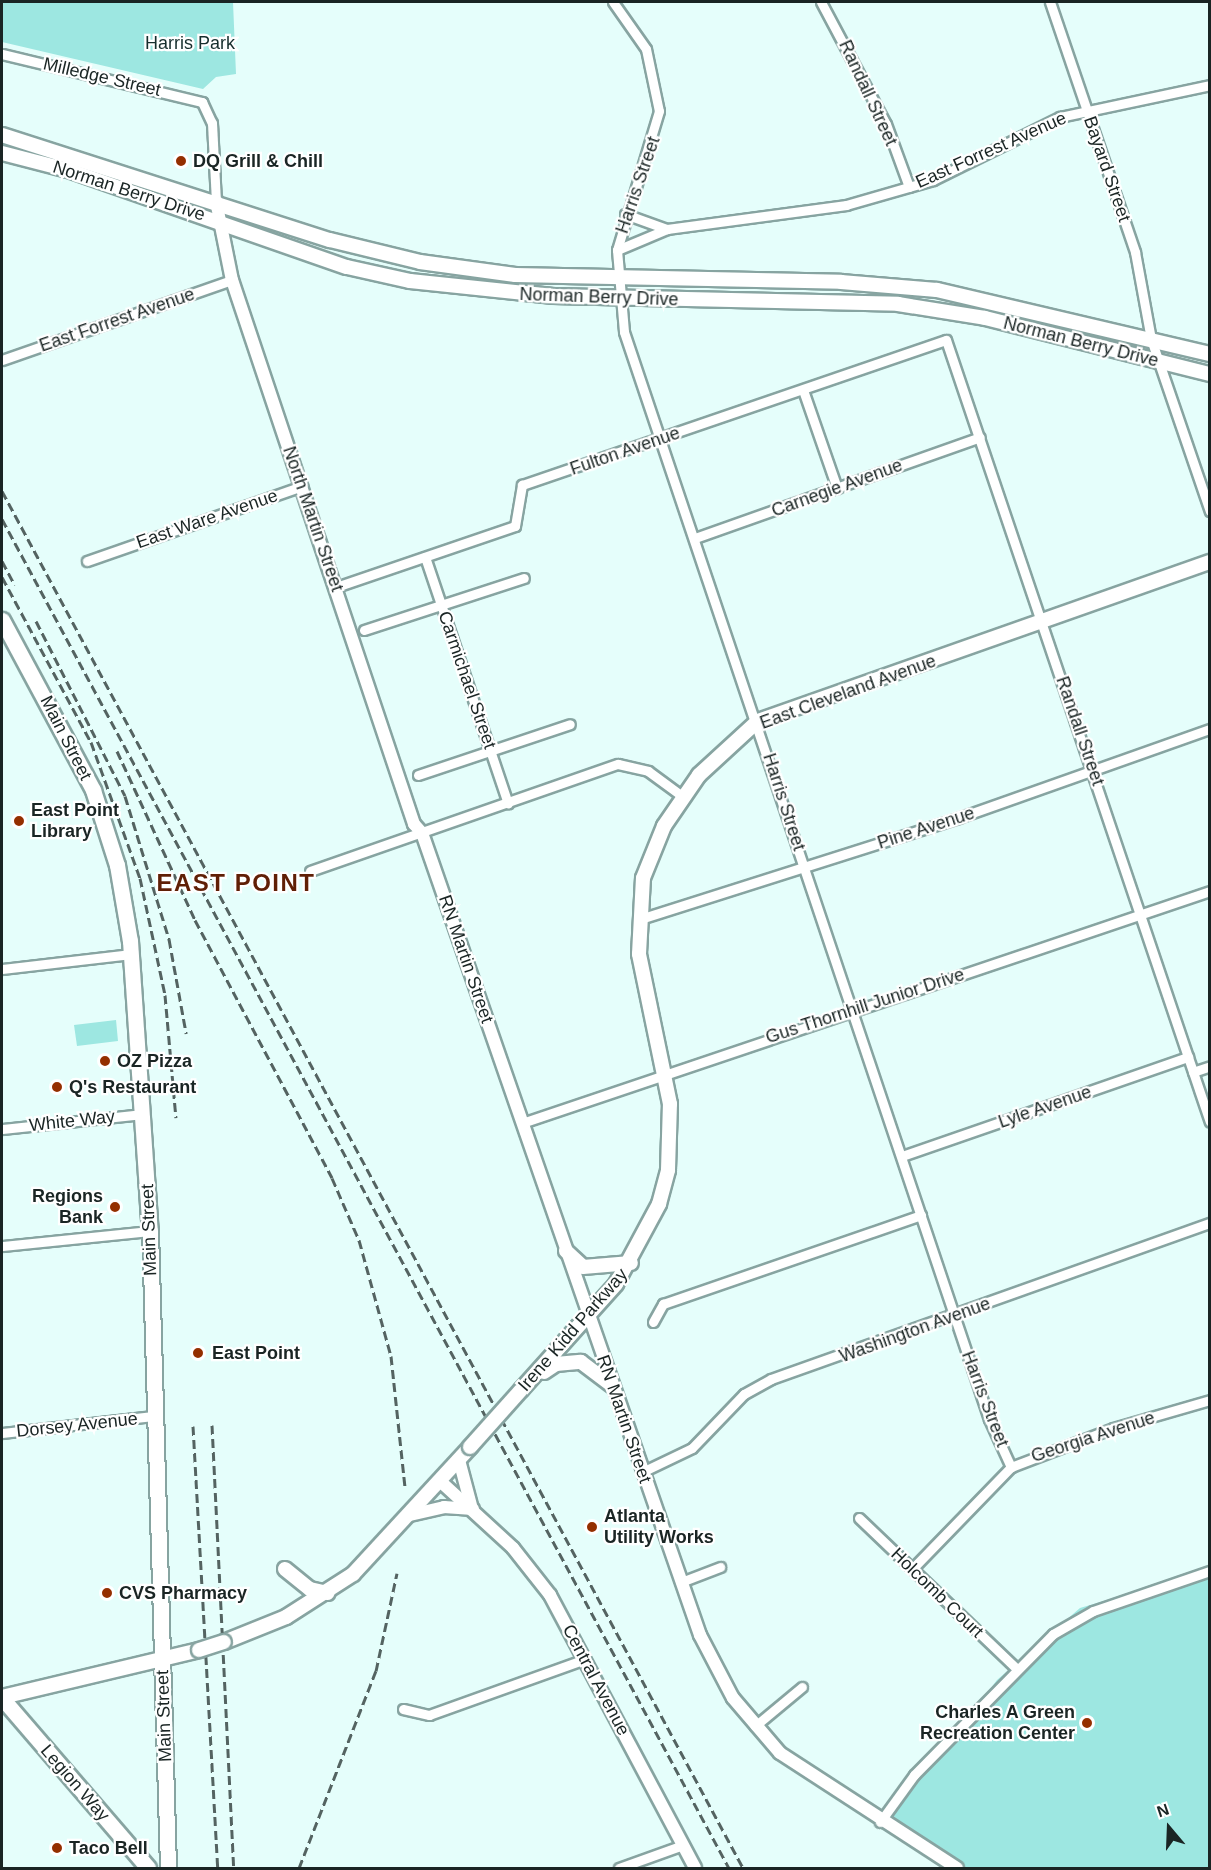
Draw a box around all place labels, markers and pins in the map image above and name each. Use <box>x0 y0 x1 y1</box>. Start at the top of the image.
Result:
place label: DQ Grill & Chill <box>193 150 323 172</box>
marker: DQ Grill & Chill <box>174 154 188 168</box>
place label: East Point Library <box>31 800 119 842</box>
marker: East Point Library <box>12 814 26 828</box>
place label: OZ Pizza <box>117 1050 192 1072</box>
marker: OZ Pizza <box>98 1054 112 1068</box>
place label: Q's Restaurant <box>69 1076 196 1098</box>
marker: Q's Restaurant <box>50 1080 64 1094</box>
place label: Regions Bank <box>32 1186 103 1228</box>
marker: Regions Bank <box>108 1200 122 1214</box>
place label: East Point <box>212 1342 300 1364</box>
marker: East Point <box>189 1344 207 1362</box>
place label: Atlanta Utility Works <box>604 1506 714 1549</box>
marker: Atlanta Utility Works <box>585 1520 599 1534</box>
place label: CVS Pharmacy <box>119 1582 247 1604</box>
marker: CVS Pharmacy <box>100 1586 114 1600</box>
place label: Charles A Green Recreation Center <box>920 1702 1075 1744</box>
marker: Charles A Green Recreation Center <box>1080 1716 1094 1730</box>
place label: Taco Bell <box>69 1837 148 1859</box>
marker: Taco Bell <box>50 1841 64 1855</box>

